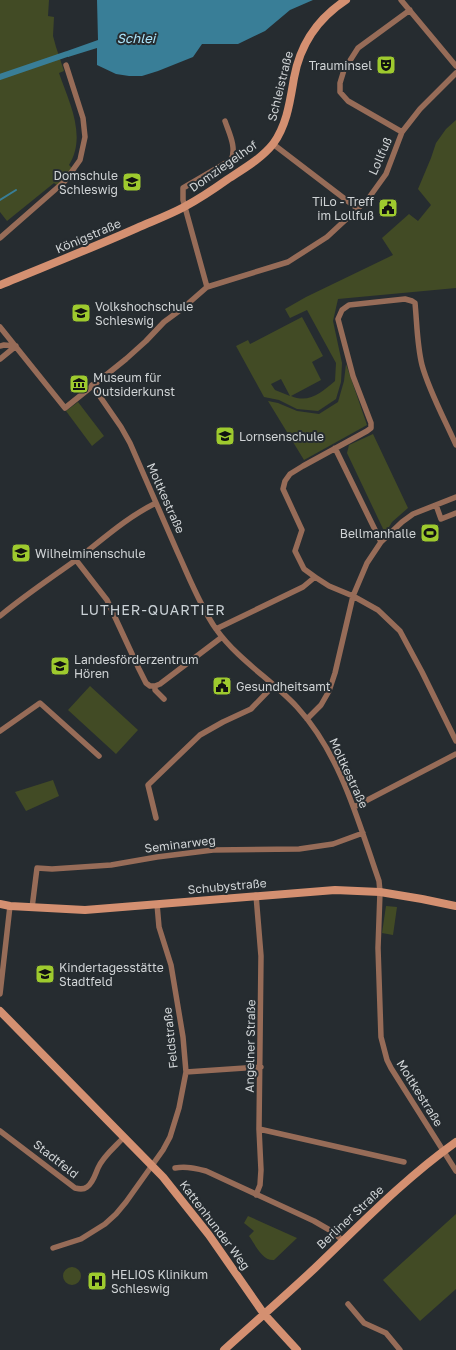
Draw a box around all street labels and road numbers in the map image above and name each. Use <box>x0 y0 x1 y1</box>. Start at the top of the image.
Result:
street label: Schleistraße <box>264 49 296 123</box>
street label: Lollfuß <box>365 135 395 177</box>
street label: Domziegelhof <box>186 137 260 195</box>
street label: Königstraße <box>53 215 123 257</box>
street label: Moltkestraße <box>144 460 188 536</box>
street label: Moltkestraße <box>326 735 372 811</box>
street label: Seminarweg <box>144 832 216 856</box>
street label: Schubystraße <box>187 875 267 897</box>
street label: Angelner Straße <box>242 999 258 1093</box>
street label: Feldstraße <box>159 1007 181 1069</box>
street label: Moltkestraße <box>394 1057 446 1129</box>
street label: Stadtfeld <box>30 1137 82 1181</box>
street label: Kattenhunder Weg <box>176 1177 254 1273</box>
street label: Berliner Straße <box>313 1182 387 1252</box>

